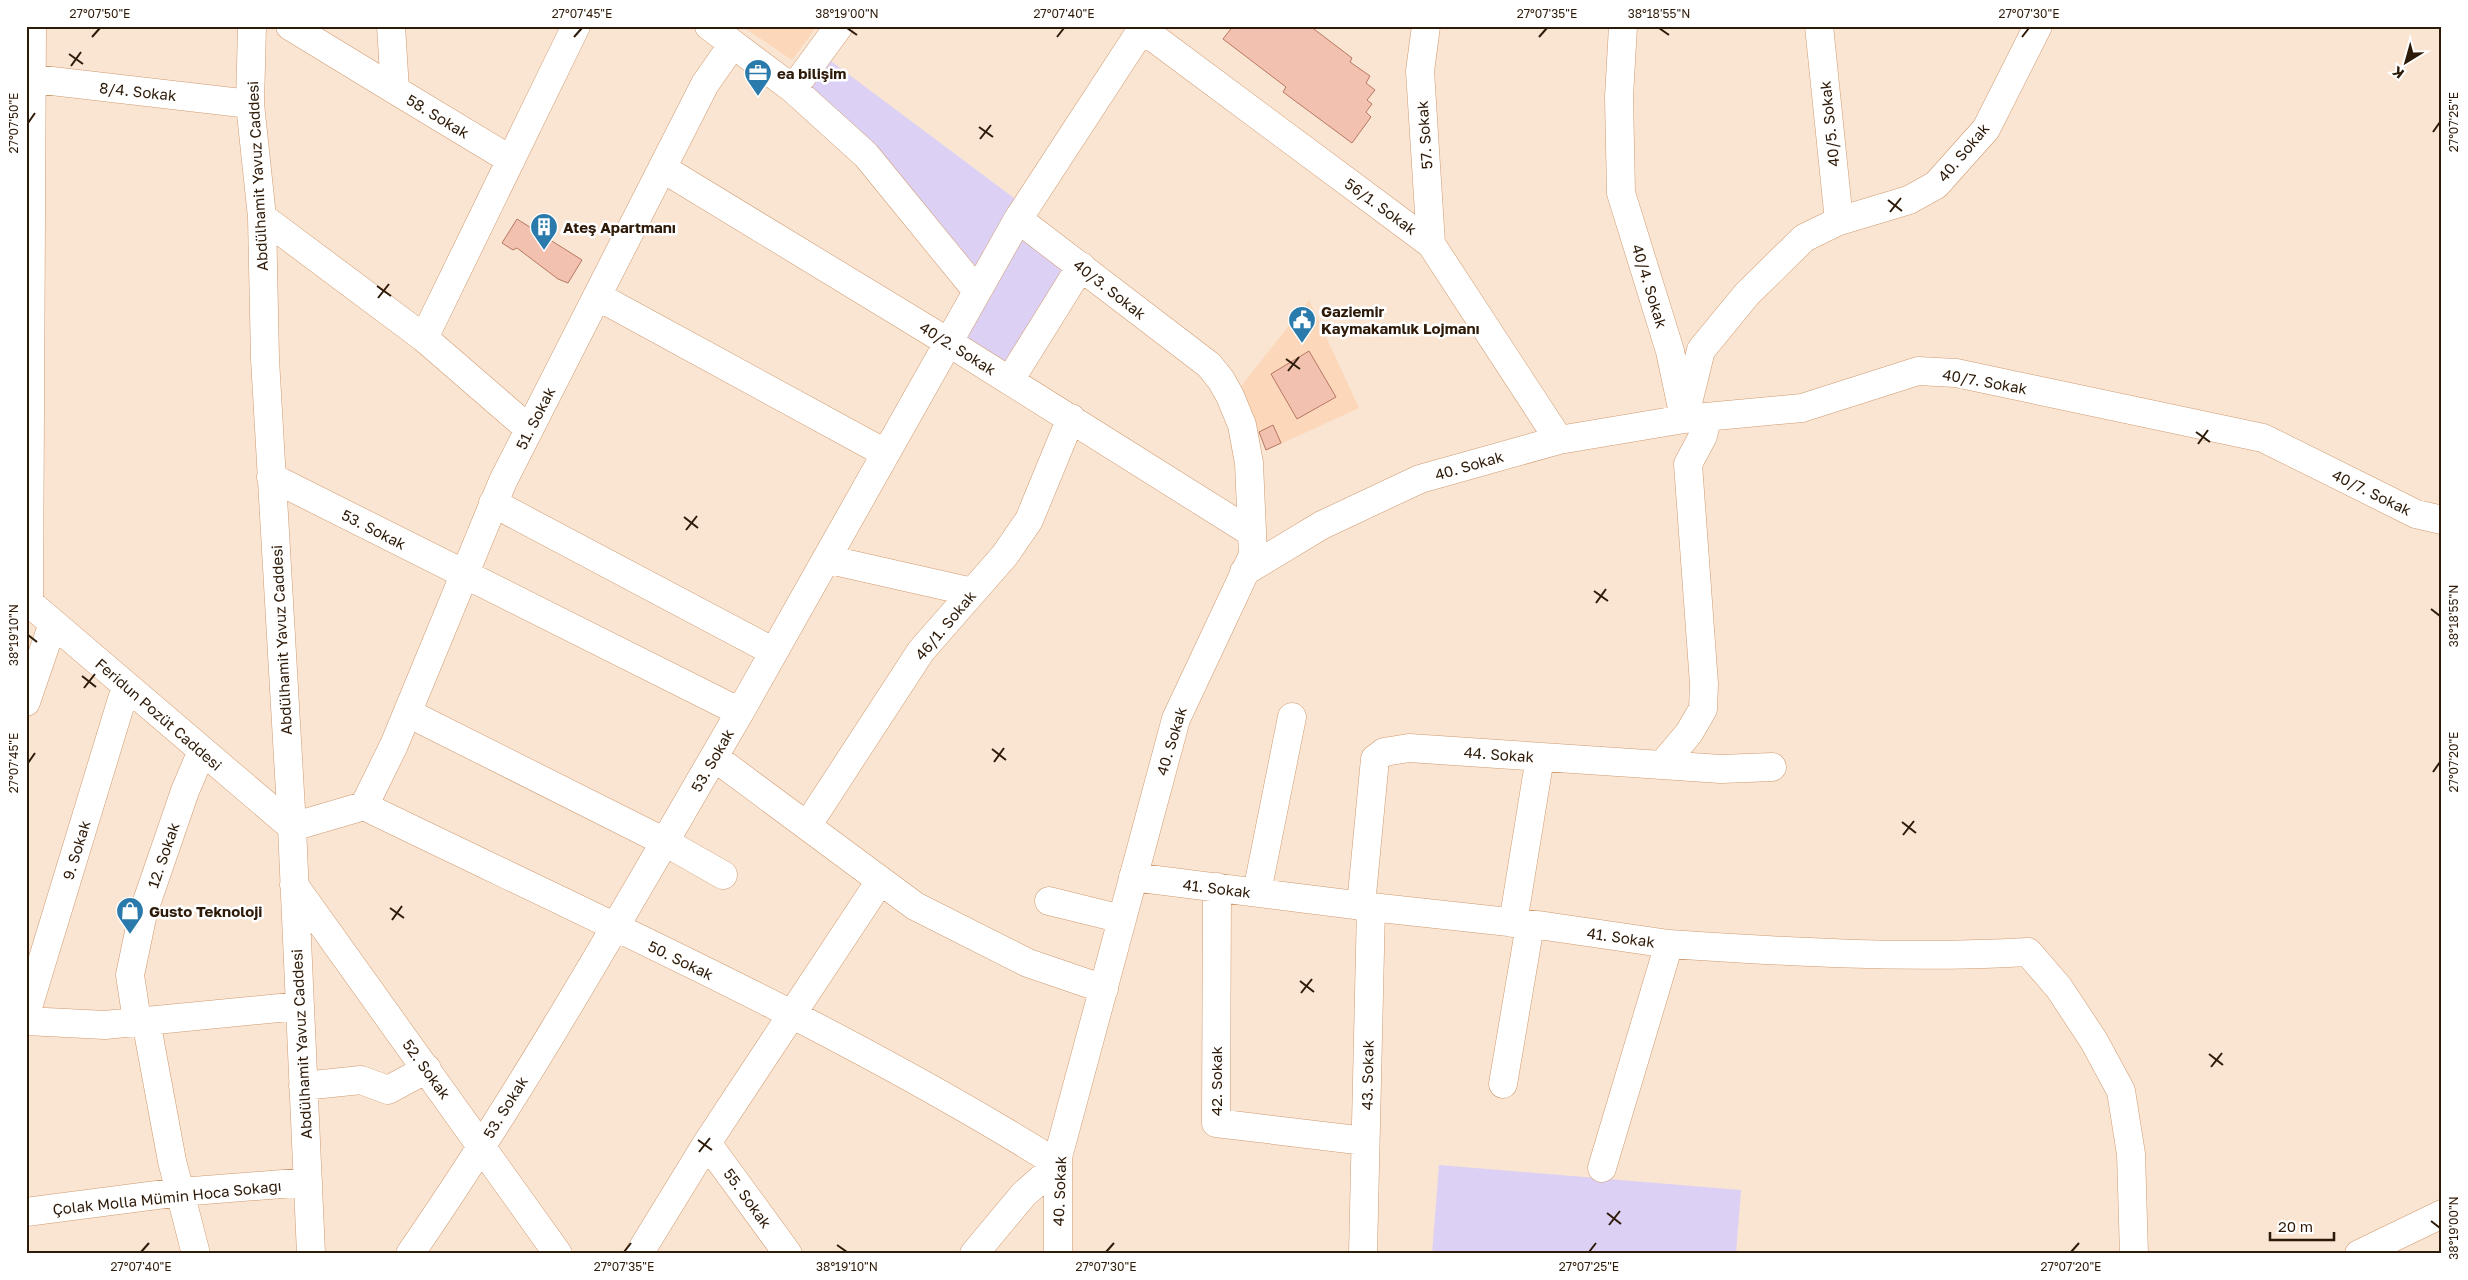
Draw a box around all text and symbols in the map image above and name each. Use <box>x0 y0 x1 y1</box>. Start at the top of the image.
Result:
text: 27°07'50"E <box>70 6 130 21</box>
text: 27°07'45"E <box>552 6 612 21</box>
text: 38°19'00"N <box>815 6 879 21</box>
text: 27°07'40"E <box>1033 6 1095 21</box>
text: 27°07'35"E <box>1517 6 1577 21</box>
text: 38°18'55"N <box>1628 6 1690 21</box>
text: 27°07'30"E <box>1999 6 2059 21</box>
north arrow <box>2380 38 2430 88</box>
office icon: ea bilişim <box>743 58 773 97</box>
text: K <box>2389 63 2407 83</box>
place label: ea bilişim <box>777 64 846 82</box>
street label: 8/4. Sokak <box>98 78 178 104</box>
street label: Abdülhamit Yavuz Caddesi <box>243 80 271 272</box>
street label: 40/5. Sokak <box>1815 80 1842 168</box>
street label: 58. Sokak <box>403 90 473 142</box>
text: 27°07'25"E <box>2446 92 2461 152</box>
text: 27°07'50"E <box>6 93 21 153</box>
street label: 57. Sokak <box>1413 100 1435 170</box>
street label: 40. Sokak <box>1933 119 1993 185</box>
street label: 56/1. Sokak <box>1342 174 1421 238</box>
building icon: Ateş Apartmanı <box>529 212 559 251</box>
place label: Ateş Apartmanı <box>563 218 676 236</box>
street label: 40/4. Sokak <box>1629 242 1671 331</box>
street label: 40/3. Sokak <box>1070 255 1150 323</box>
place label: Gaziemir Kaymakamlık Lojmanı <box>1321 302 1480 337</box>
public building icon: Gaziemir Kaymakamlık Lojmanı <box>1287 305 1317 344</box>
street label: 40/2. Sokak <box>917 317 1000 379</box>
street label: 40/7. Sokak <box>1941 365 2029 397</box>
street label: 51. Sokak <box>512 383 559 452</box>
street label: 40. Sokak <box>1433 446 1506 483</box>
street label: 40/7. Sokak <box>2330 465 2415 519</box>
street label: 53. Sokak <box>339 505 410 553</box>
street label: Abdülhamit Yavuz Caddesi <box>267 544 295 736</box>
text: 38°18'55"N <box>2446 585 2461 647</box>
street label: 46/1. Sokak <box>911 586 979 663</box>
text: 38°19'10"N <box>6 604 21 666</box>
street label: Feridun Pozüt Caddesi <box>92 654 226 774</box>
street label: 40. Sokak <box>1152 704 1190 777</box>
street label: 53. Sokak <box>687 725 737 795</box>
text: 27°07'20"E <box>2446 732 2461 792</box>
text: 27°07'45"E <box>6 733 21 793</box>
street label: 44. Sokak <box>1463 743 1535 765</box>
street label: 9. Sokak <box>58 818 94 882</box>
street label: 12. Sokak <box>143 819 183 890</box>
street label: 41. Sokak <box>1182 875 1253 901</box>
shop icon: Gusto Teknoloji <box>115 896 145 935</box>
place label: Gusto Teknoloji <box>149 902 262 920</box>
street label: 41. Sokak <box>1586 923 1657 951</box>
street label: 50. Sokak <box>646 937 717 984</box>
street label: Abdülhamit Yavuz Caddesi <box>287 948 315 1140</box>
street label: 52. Sokak <box>399 1036 455 1103</box>
street label: 43. Sokak <box>1357 1039 1377 1110</box>
street label: 42. Sokak <box>1207 1045 1225 1116</box>
street label: 53. Sokak <box>479 1072 531 1141</box>
street label: 40. Sokak <box>1049 1155 1069 1227</box>
street label: 55. Sokak <box>720 1165 776 1232</box>
street label: Çolak Molla Mümin Hoca Sokağı <box>52 1176 282 1218</box>
text: 38°19'00"N <box>2446 1196 2461 1260</box>
scale bar <box>2270 1210 2334 1242</box>
text: 20 m <box>2278 1217 2313 1235</box>
text: 27°07'40"E <box>110 1259 172 1274</box>
text: 27°07'35"E <box>594 1259 654 1274</box>
text: 38°19'10"N <box>816 1259 878 1274</box>
text: 27°07'30"E <box>1076 1259 1136 1274</box>
text: 27°07'25"E <box>1559 1259 1619 1274</box>
text: 27°07'20"E <box>2041 1259 2101 1274</box>

